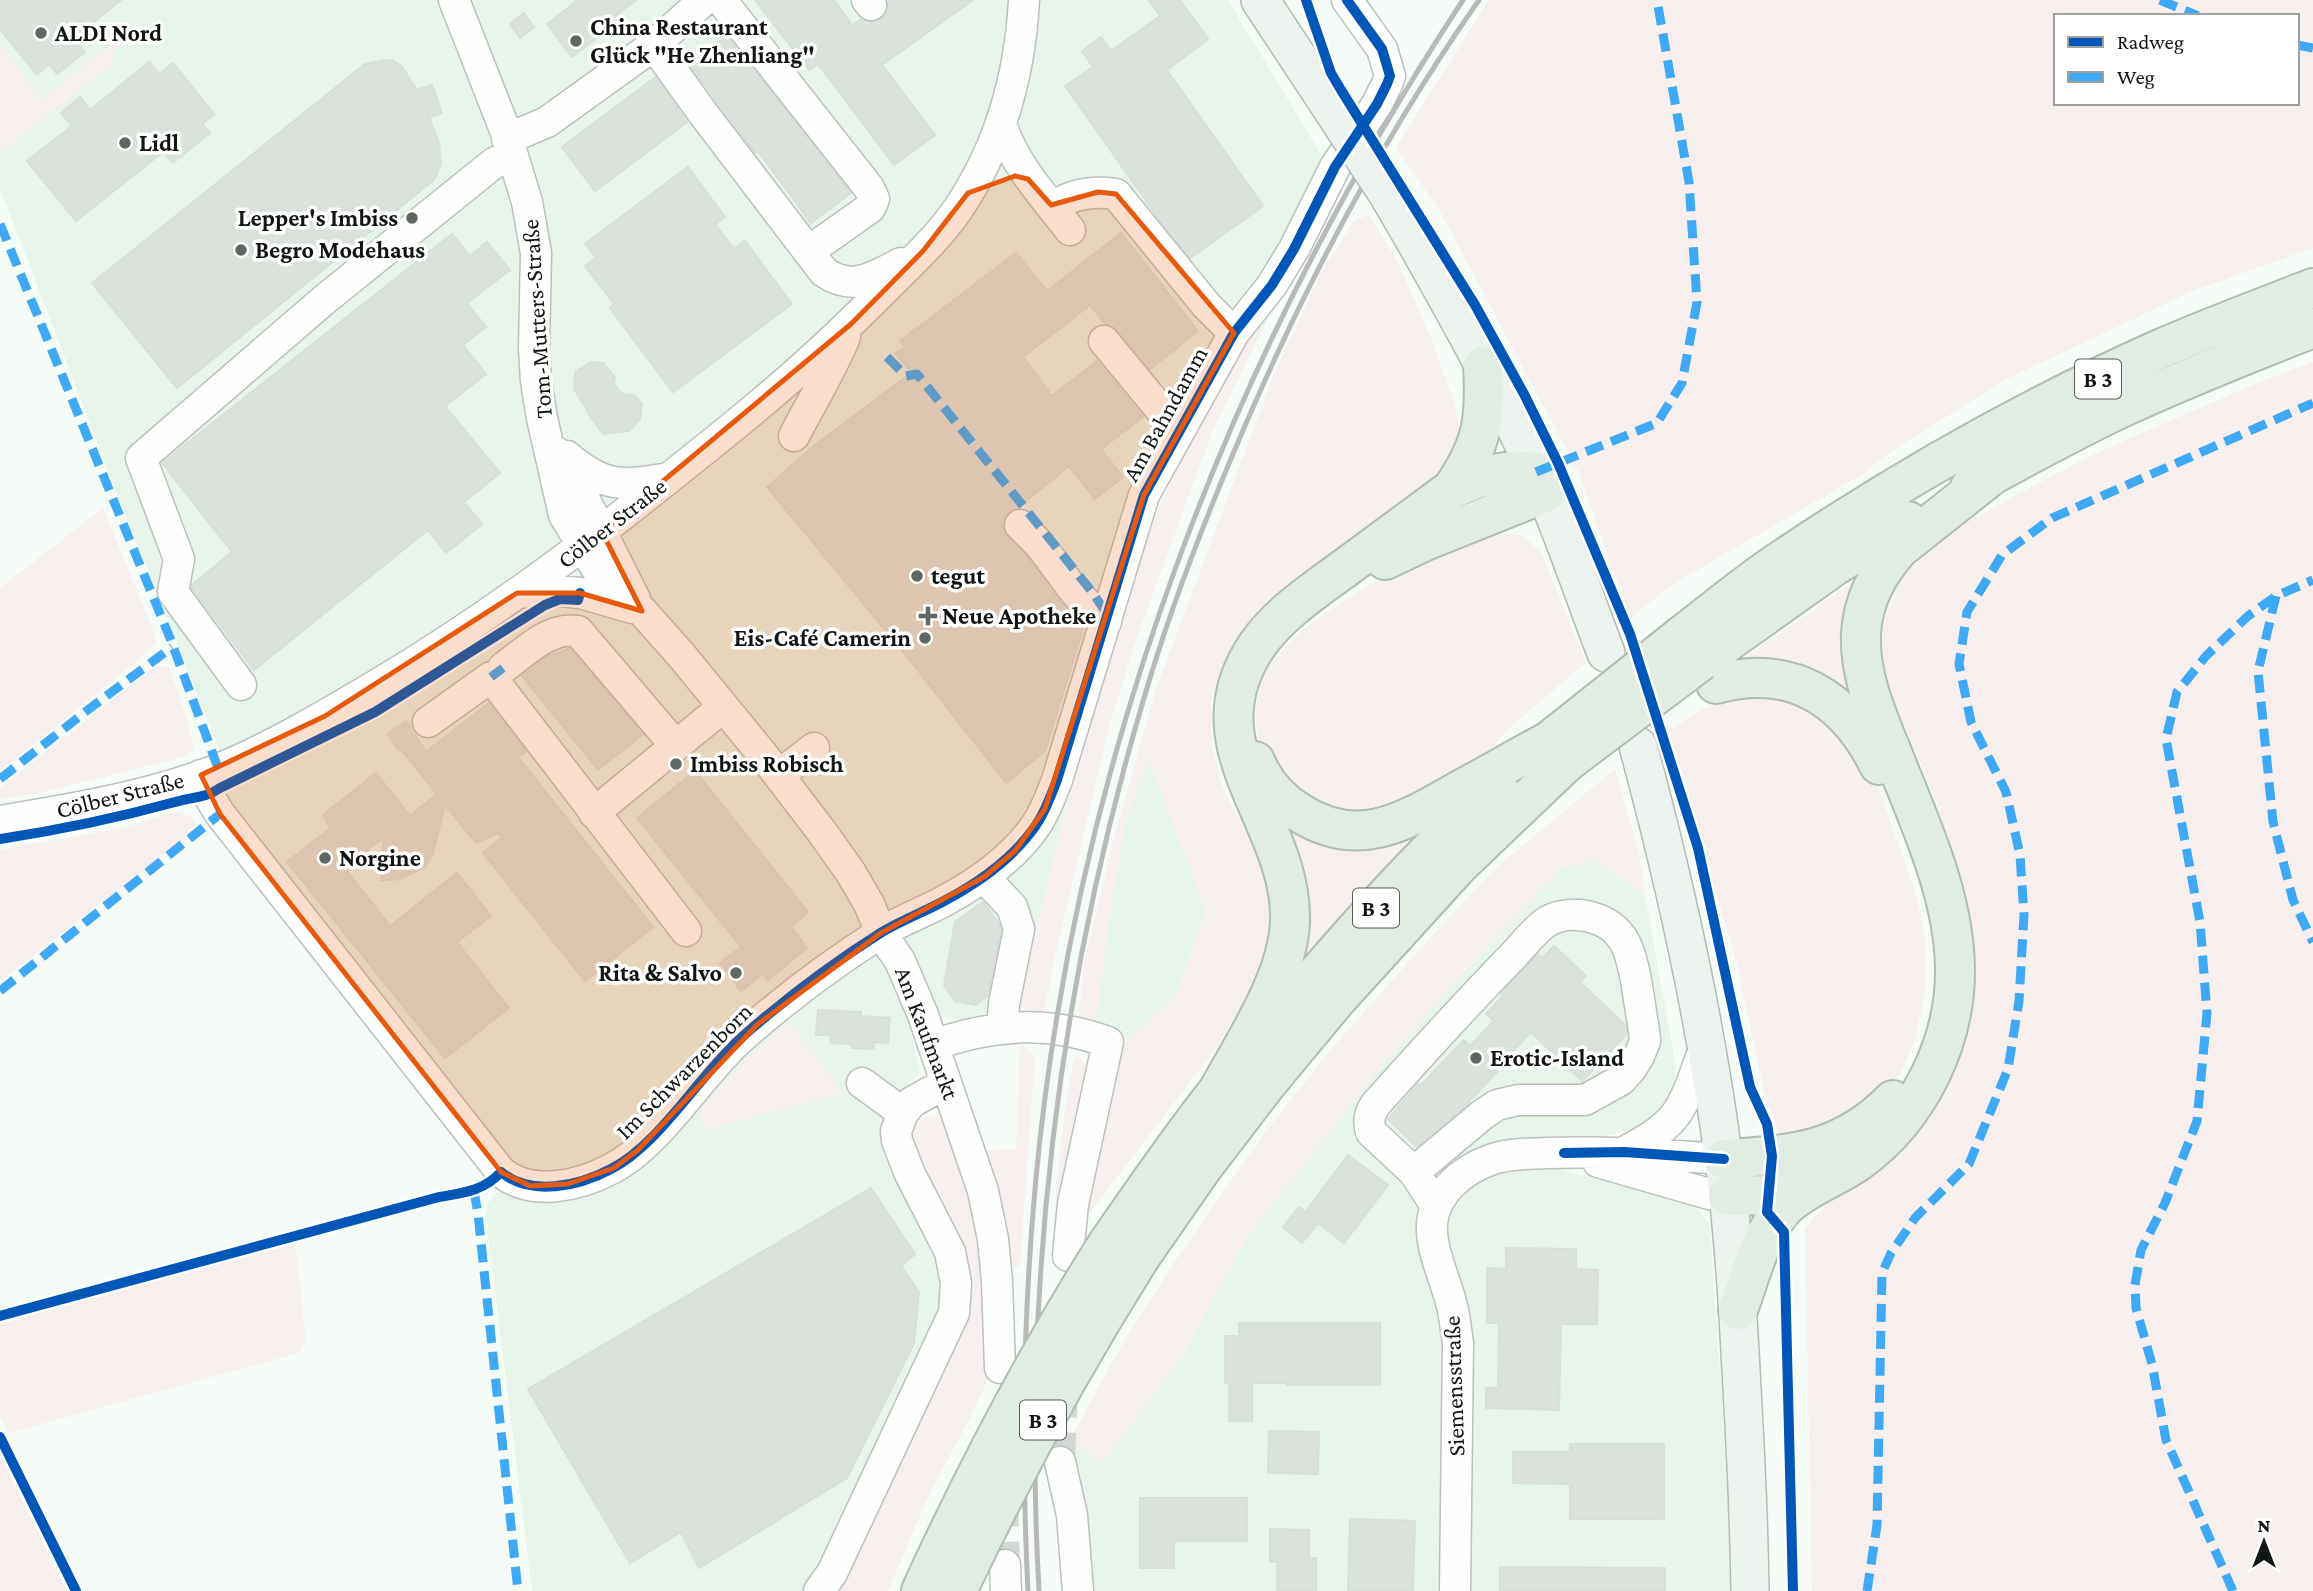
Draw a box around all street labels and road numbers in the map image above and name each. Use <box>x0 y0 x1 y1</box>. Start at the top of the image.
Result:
street label: Tom-Mutters-Straße <box>516 218 557 420</box>
street label: Am Bahndamm <box>1116 342 1213 486</box>
road number: B 3 <box>2075 360 2121 398</box>
street label: Cölber Straße <box>552 472 671 573</box>
street label: Cölber Straße <box>53 766 186 823</box>
road number: B 3 <box>1353 888 1399 928</box>
street label: Am Kaufmarkt <box>890 963 966 1104</box>
street label: Im Schwarzenborn <box>610 997 757 1144</box>
street label: Siemensstraße <box>1438 1315 1469 1457</box>
road number: B 3 <box>1020 1400 1066 1440</box>

